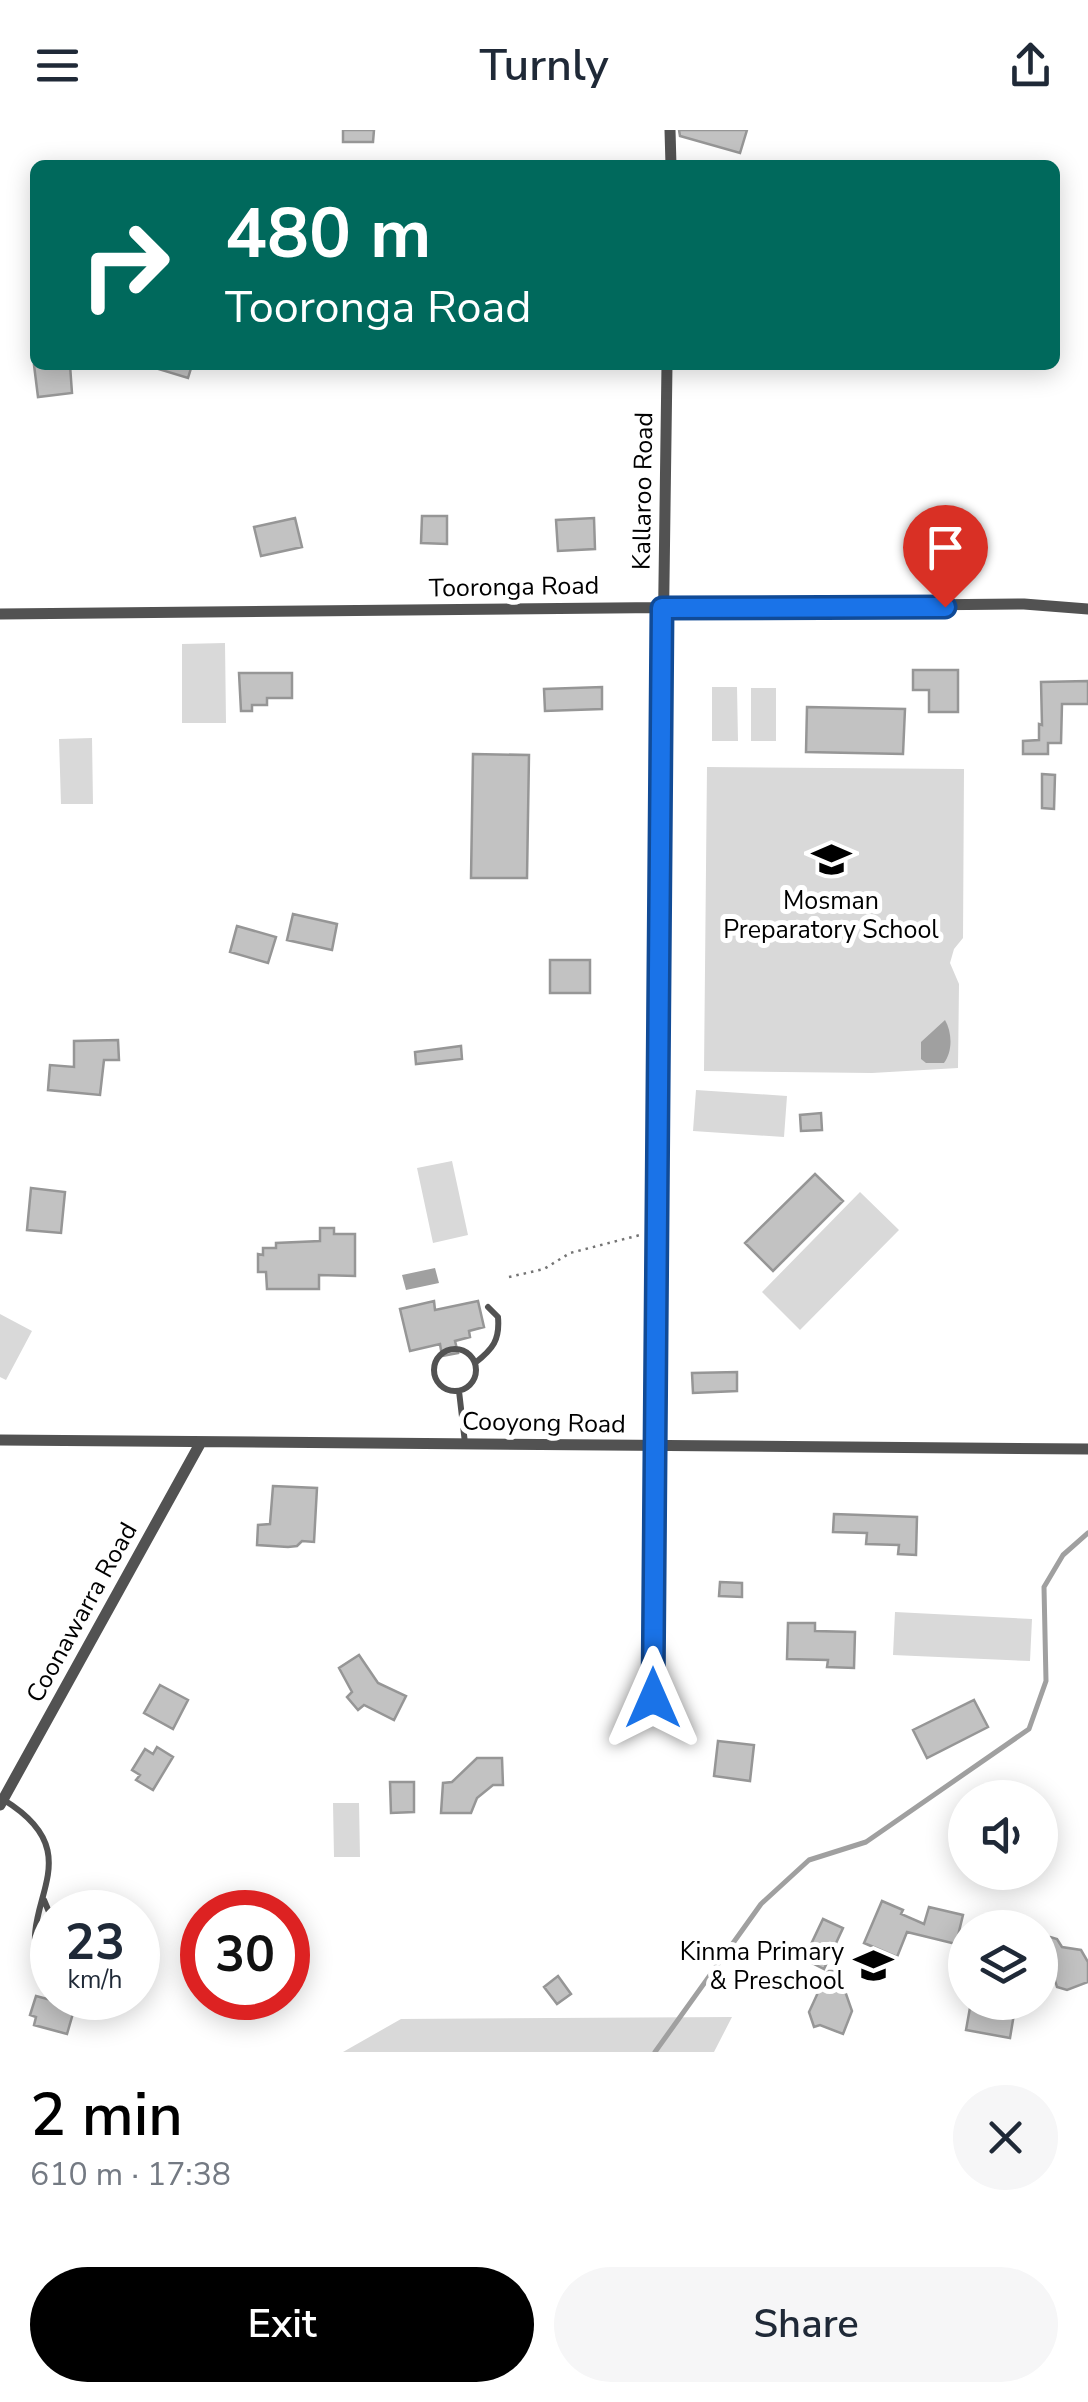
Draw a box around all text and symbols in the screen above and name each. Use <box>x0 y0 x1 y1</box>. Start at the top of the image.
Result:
text: Turnly <box>479 35 609 96</box>
icon: menu <box>30 38 85 93</box>
icon: share <box>1003 38 1058 93</box>
text: 480 m <box>225 186 431 282</box>
icon: right <box>60 200 190 330</box>
text: Tooronga Road <box>225 277 532 338</box>
street label: Kallaroo Road <box>625 412 661 570</box>
pin <box>903 505 988 608</box>
icon: arrive <box>918 520 973 575</box>
street label: Tooronga Road <box>429 569 599 605</box>
school or university icon: Mosman Preparatory School <box>810 838 852 880</box>
place label: Mosman Preparatory School <box>723 884 939 947</box>
street label: Cooyong Road <box>462 1405 626 1441</box>
street label: Coonawarra Road <box>18 1516 145 1709</box>
position arrow <box>601 1646 705 1750</box>
map controls <box>948 1780 1058 2020</box>
button: sound <box>948 1780 1058 1890</box>
speed limit sign: 30 <box>180 1890 310 2020</box>
text: 23 <box>65 1908 125 1977</box>
button: layers <box>948 1910 1058 2020</box>
place label: Kinma Primary & Preschool <box>680 1935 845 1998</box>
school or university icon: Kinma Primary & Preschool <box>853 1944 895 1986</box>
text: km/h <box>67 1963 123 1997</box>
text: 2 min <box>30 2074 183 2156</box>
button: close <box>953 2085 1058 2190</box>
text: 610 m · 17:38 <box>30 2153 231 2196</box>
button: Exit <box>30 2267 534 2382</box>
button: Share <box>554 2267 1058 2382</box>

